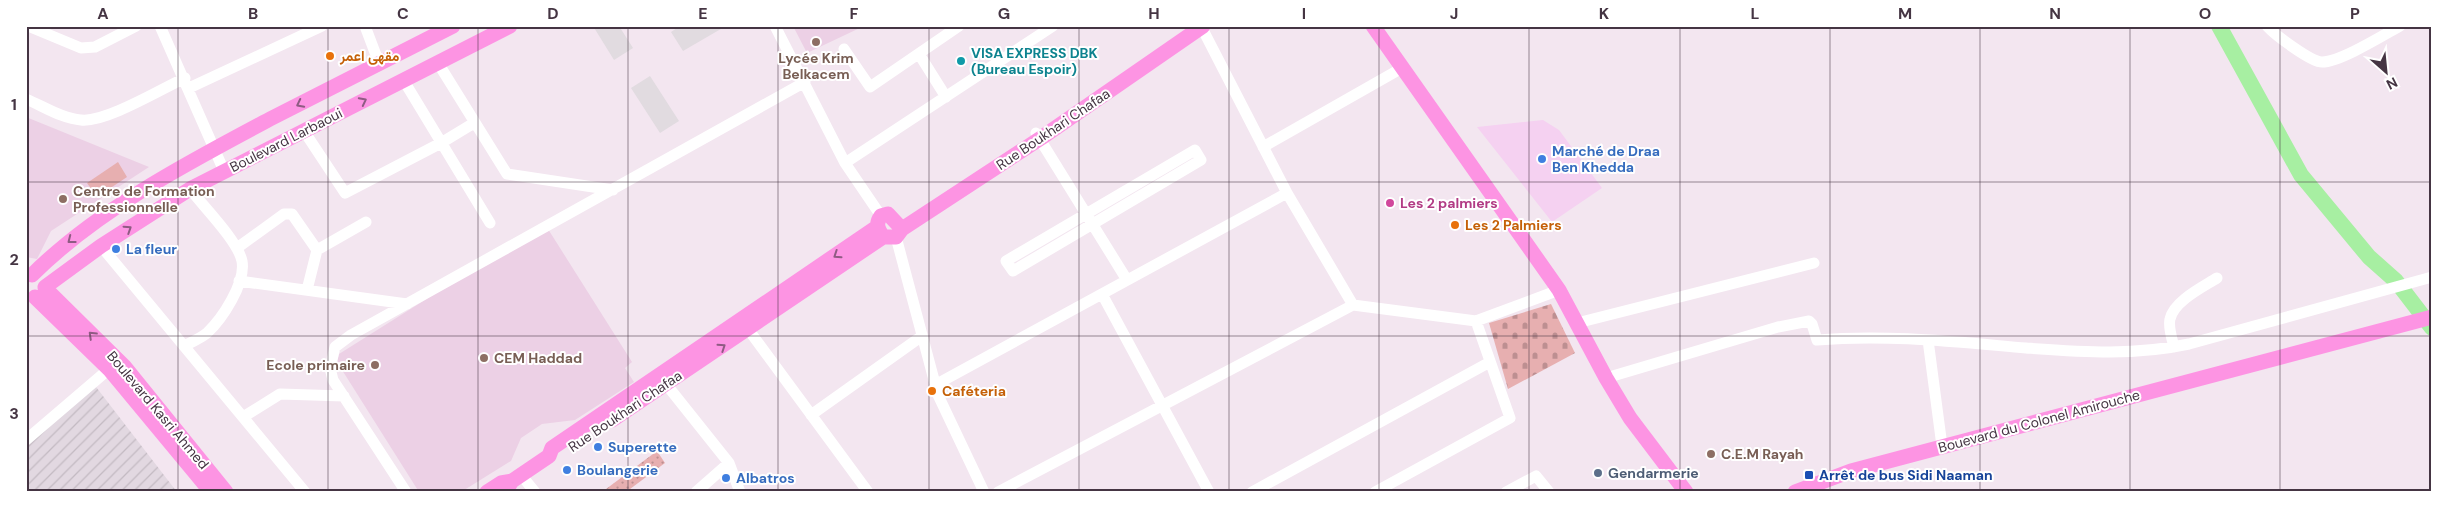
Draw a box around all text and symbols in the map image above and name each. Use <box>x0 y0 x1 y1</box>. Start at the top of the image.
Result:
text: A <box>97 3 109 24</box>
text: B <box>248 3 258 24</box>
text: C <box>397 3 409 24</box>
text: D <box>547 3 559 24</box>
text: E <box>698 3 708 24</box>
text: F <box>850 3 859 24</box>
text: G <box>998 3 1010 24</box>
text: H <box>1148 3 1160 24</box>
text: I <box>1302 3 1306 24</box>
text: J <box>1450 3 1458 24</box>
text: K <box>1599 3 1610 24</box>
text: L <box>1751 3 1760 24</box>
text: M <box>1898 3 1912 24</box>
text: N <box>2049 3 2061 24</box>
text: O <box>2199 3 2211 24</box>
text: P <box>2350 3 2360 24</box>
marker: Lycée Krim Belkacem <box>810 36 822 48</box>
place label: VISA EXPRESS DBK (Bureau Espoir) <box>971 44 1098 78</box>
place label: مقهى اعمر <box>339 47 400 65</box>
north arrow <box>2360 48 2410 98</box>
place label: Lycée Krim Belkacem <box>778 49 854 83</box>
marker: مقهى اعمر <box>324 50 336 62</box>
marker: VISA EXPRESS DBK (Bureau Espoir) <box>955 55 967 67</box>
text: N <box>2383 73 2401 94</box>
street label: Rue Boukhari Chafaa <box>993 84 1113 174</box>
text: 1 <box>11 94 17 115</box>
one-way arrow <box>358 97 367 107</box>
one-way arrow <box>297 98 306 108</box>
street label: Boulevard Larbaoui <box>227 104 345 176</box>
place label: Marché de Draa Ben Khedda <box>1552 142 1660 176</box>
marker: Marché de Draa Ben Khedda <box>1536 153 1548 165</box>
place label: Centre de Formation Professionnelle <box>73 182 215 216</box>
marker: Centre de Formation Professionnelle <box>57 193 69 205</box>
place label: Les 2 palmiers <box>1400 194 1498 212</box>
marker: Les 2 palmiers <box>1384 197 1396 209</box>
place label: Les 2 Palmiers <box>1465 216 1562 234</box>
marker: Les 2 Palmiers <box>1449 219 1461 231</box>
one-way arrow <box>123 226 132 235</box>
one-way arrow <box>68 235 77 243</box>
place label: La fleur <box>126 240 177 258</box>
marker: La fleur <box>110 243 122 255</box>
text: 2 <box>9 249 19 270</box>
one-way arrow <box>833 249 842 258</box>
one-way arrow <box>89 332 98 341</box>
one-way arrow <box>717 343 726 353</box>
street label: Boulevard Kasri Ahmed <box>103 347 213 473</box>
place label: CEM Haddad <box>494 349 582 367</box>
marker: CEM Haddad <box>478 352 490 364</box>
place label: Ecole primaire <box>266 356 365 374</box>
marker: Ecole primaire <box>369 359 381 371</box>
street label: Rue Boukhari Chafaa <box>565 366 685 456</box>
place label: Caféteria <box>942 382 1006 400</box>
marker: Caféteria <box>926 385 938 397</box>
street label: Bouevard du Colonel Amirouche <box>1936 385 2142 457</box>
text: 3 <box>9 403 19 424</box>
place label: Superette <box>608 438 677 456</box>
marker: Superette <box>592 441 604 453</box>
place label: C.E.M Rayah <box>1721 445 1804 463</box>
marker: C.E.M Rayah <box>1705 448 1717 460</box>
place label: Boulangerie <box>577 461 658 479</box>
marker: Boulangerie <box>561 464 573 476</box>
place label: Gendarmerie <box>1608 464 1699 482</box>
place label: Arrêt de bus Sidi Naaman <box>1819 466 1993 484</box>
marker: Gendarmerie <box>1592 467 1604 479</box>
place label: Albatros <box>736 469 795 487</box>
marker: Arrêt de bus Sidi Naaman <box>1803 469 1815 481</box>
marker: Albatros <box>720 472 732 484</box>

